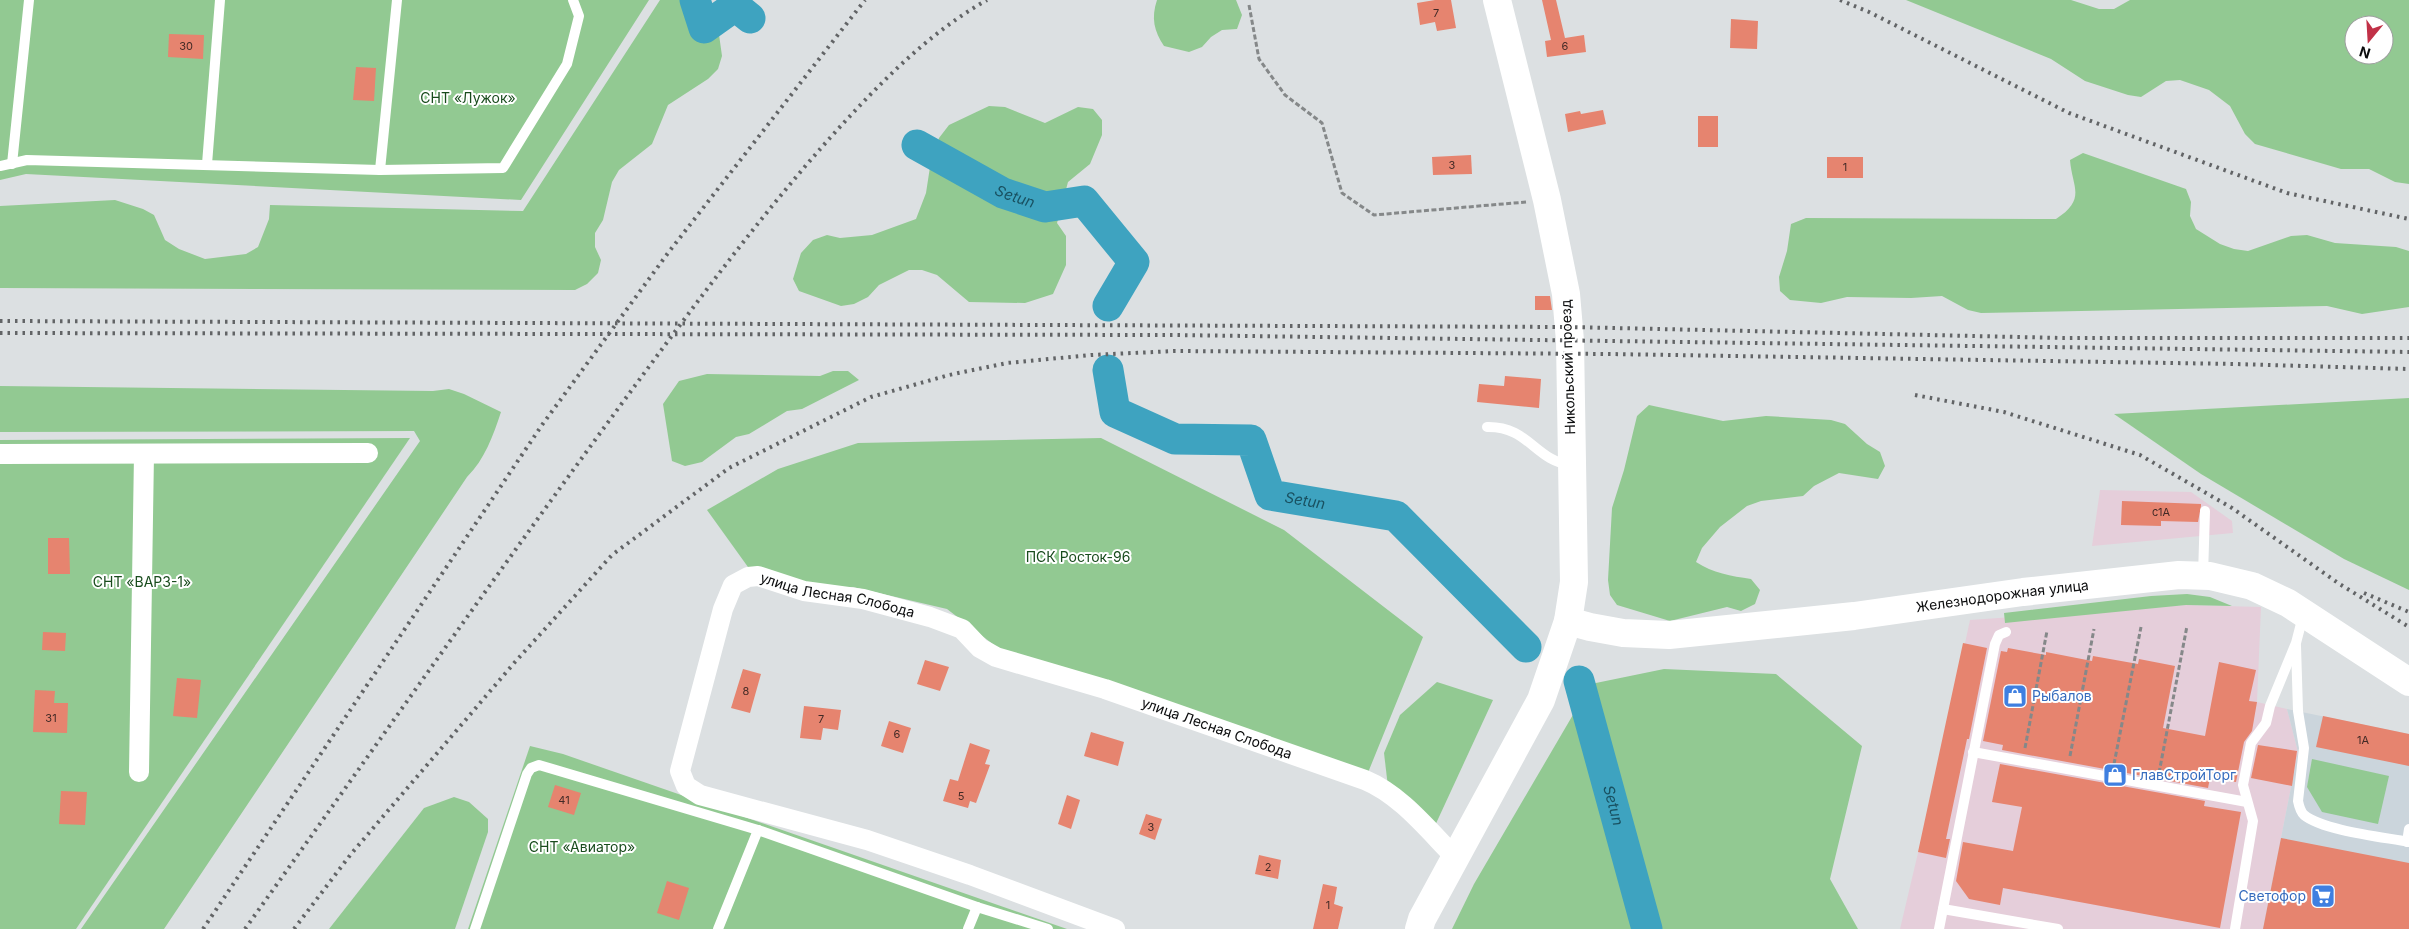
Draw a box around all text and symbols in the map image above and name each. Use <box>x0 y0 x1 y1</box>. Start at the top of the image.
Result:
house number: 7 <box>1433 6 1439 20</box>
north arrow <box>2344 15 2394 65</box>
house number: 30 <box>179 39 193 53</box>
house number: 6 <box>1562 39 1569 53</box>
text: N <box>2357 43 2373 63</box>
park label: СНТ «Лужок» <box>420 89 516 106</box>
house number: 3 <box>1449 158 1456 172</box>
house number: 1 <box>1843 160 1847 174</box>
water label: Setun <box>992 180 1038 212</box>
street label: Никольский проезд <box>1557 299 1578 435</box>
water label: Setun <box>1283 488 1327 513</box>
house number: с1А <box>2152 505 2170 519</box>
park label: ПСК Росток-96 <box>1026 548 1130 565</box>
street label: улица Лесная Слобода <box>758 568 917 621</box>
park label: СНТ «ВАРЗ-1» <box>93 573 191 590</box>
street label: Железнодорожная улица <box>1915 576 2089 615</box>
shop icon: Рыбалов <box>2002 683 2028 709</box>
house number: 8 <box>743 684 750 698</box>
place label: Рыбалов <box>2032 687 2092 704</box>
street label: улица Лесная Слобода <box>1139 693 1295 762</box>
house number: 31 <box>45 711 57 725</box>
house number: 7 <box>818 712 824 726</box>
house number: 6 <box>894 727 901 741</box>
house number: 1А <box>2357 733 2369 747</box>
shop icon: ГлавСтройТорг <box>2102 762 2128 788</box>
place label: ГлавСтройТорг <box>2132 766 2236 783</box>
water label: Setun <box>1599 783 1628 828</box>
house number: 5 <box>958 789 965 803</box>
house number: 41 <box>558 793 570 807</box>
house number: 3 <box>1148 820 1155 834</box>
park label: СНТ «Авиатор» <box>529 838 635 855</box>
house number: 2 <box>1265 860 1271 874</box>
supermarket icon: Светофор <box>2310 883 2336 909</box>
place label: Светофор <box>2238 887 2306 904</box>
house number: 1 <box>1326 898 1330 912</box>

